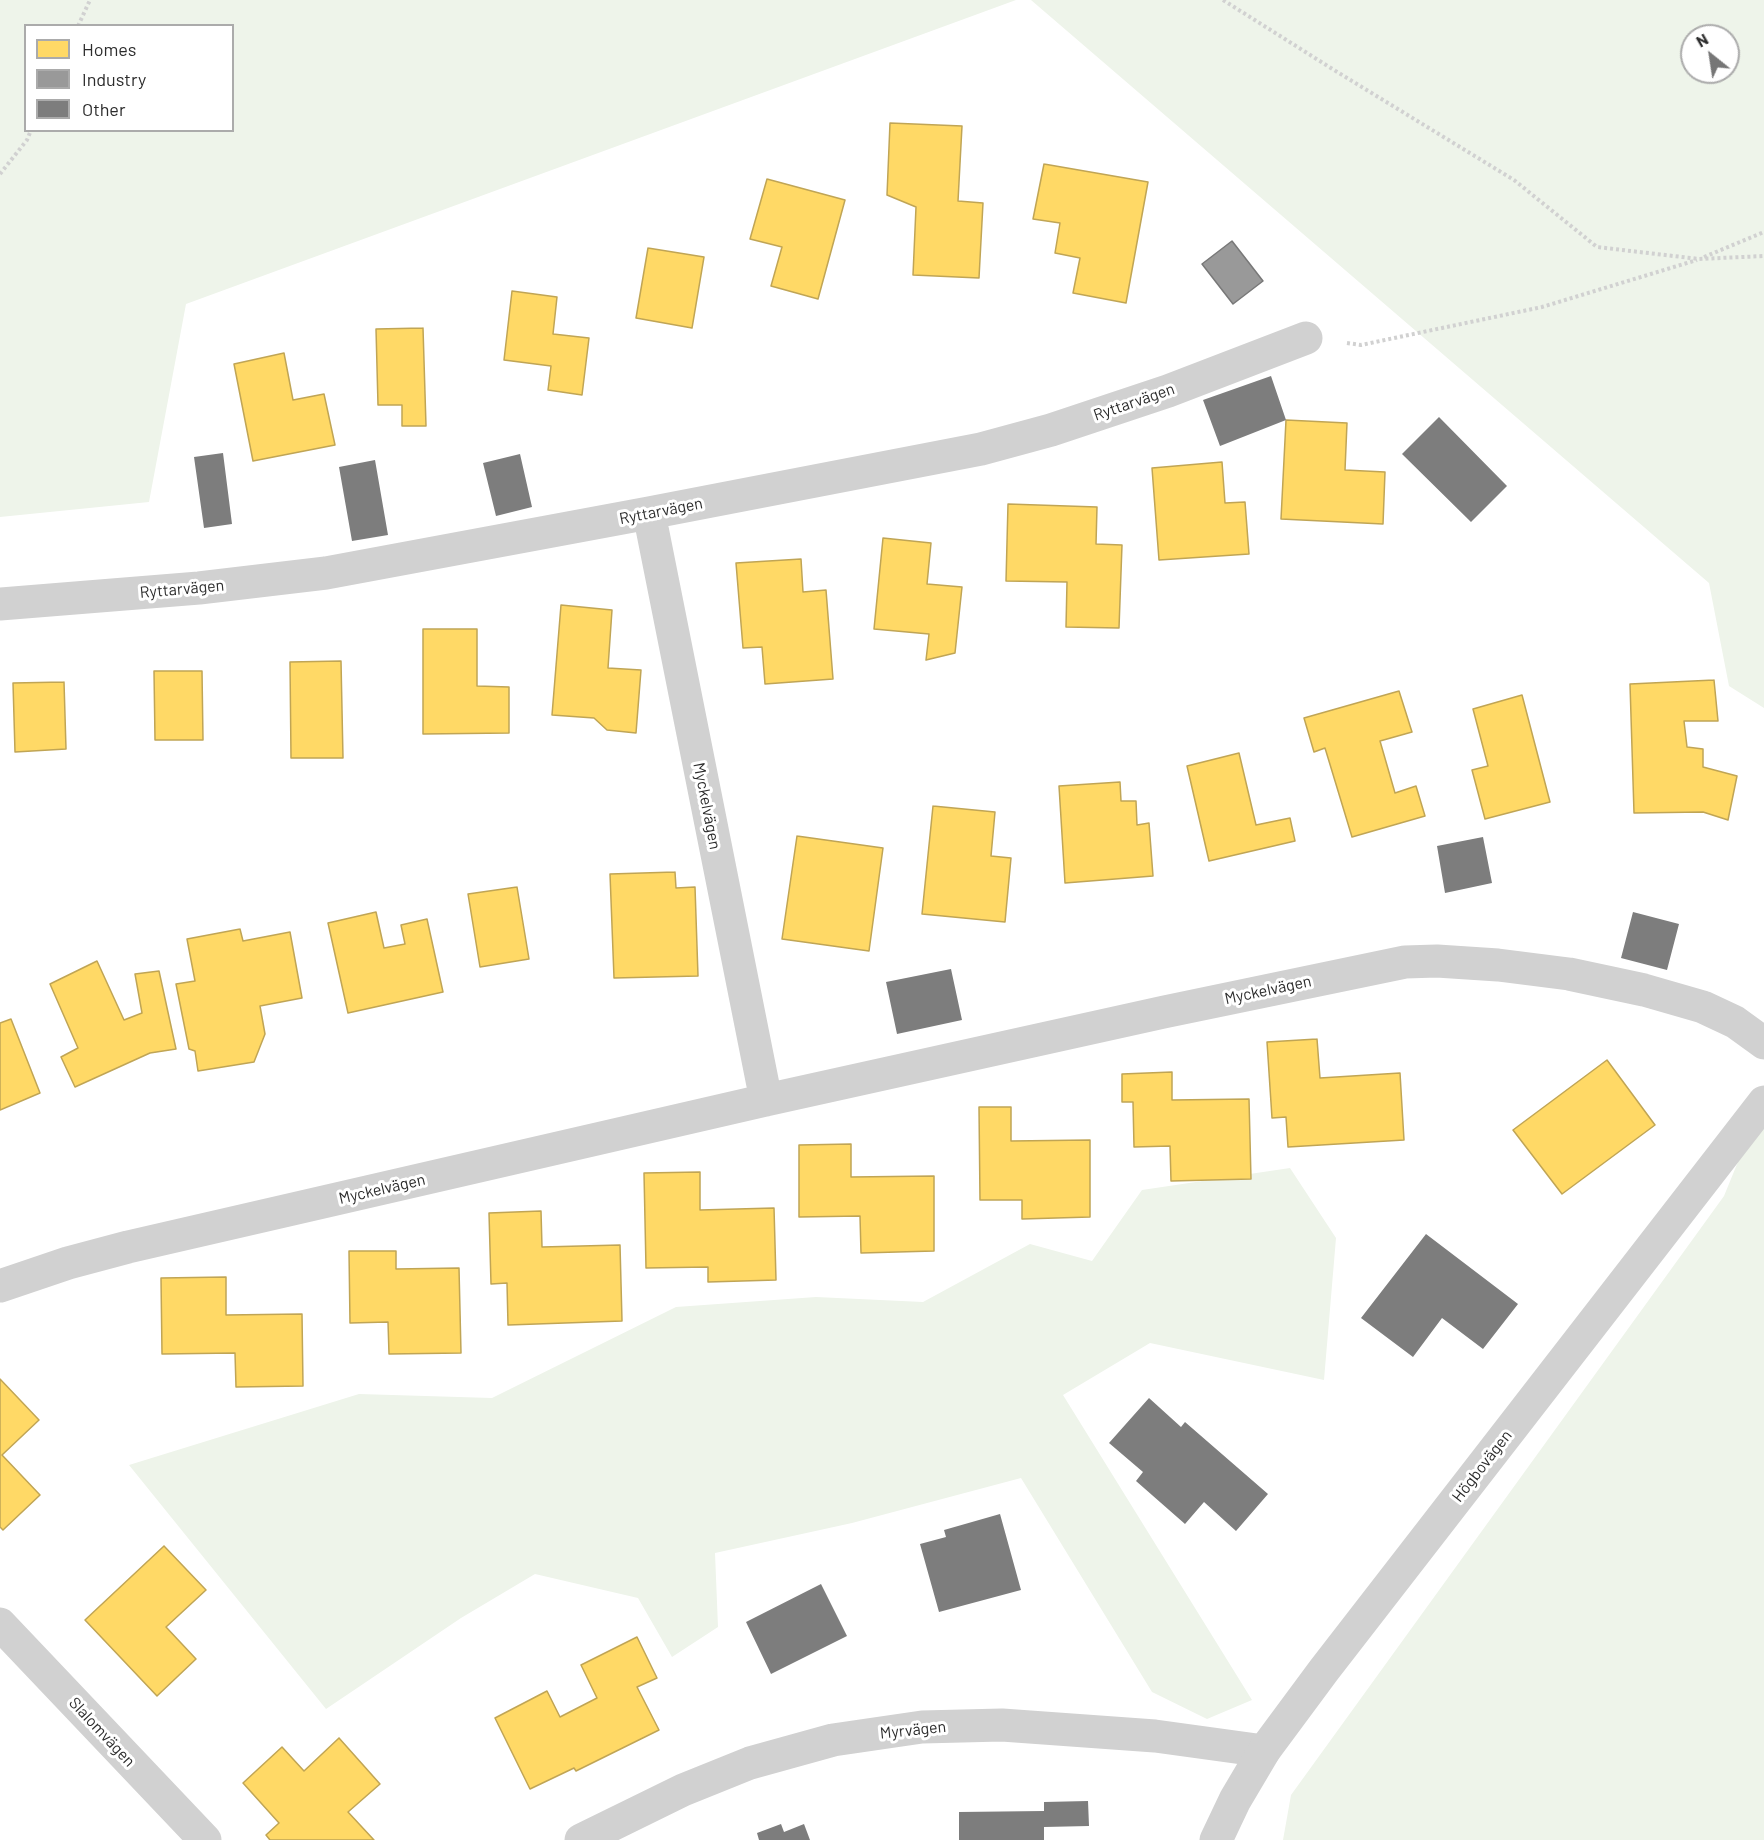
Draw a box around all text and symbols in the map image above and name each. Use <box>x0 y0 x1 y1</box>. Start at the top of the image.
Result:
legend <box>24 24 234 132</box>
north arrow <box>1680 24 1740 84</box>
text: N <box>1692 29 1711 51</box>
text: Homes <box>82 38 136 60</box>
text: Industry <box>82 68 146 90</box>
text: Other <box>82 98 125 120</box>
street label: Ryttarvägen <box>1091 379 1177 425</box>
street label: Ryttarvägen <box>618 494 704 528</box>
street label: Ryttarvägen <box>139 576 225 602</box>
street label: Myckelvägen <box>689 761 725 851</box>
street label: Myckelvägen <box>1223 971 1313 1009</box>
street label: Myckelvägen <box>337 1170 427 1208</box>
street label: Högbovägen <box>1448 1426 1516 1506</box>
street label: Slalomvägen <box>65 1693 139 1771</box>
street label: Myrvägen <box>879 1717 947 1743</box>

